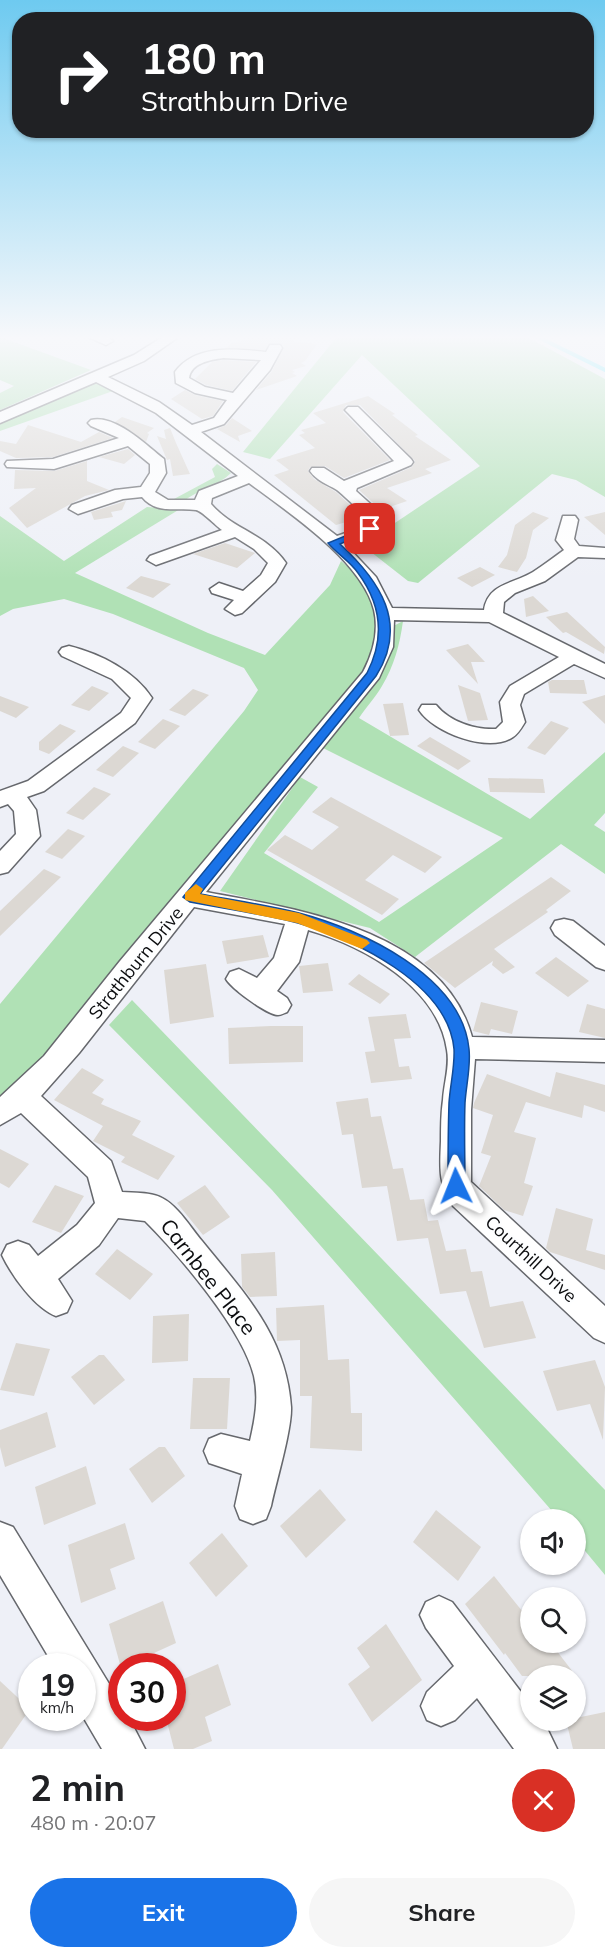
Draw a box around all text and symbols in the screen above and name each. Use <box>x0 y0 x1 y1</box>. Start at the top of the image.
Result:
text: 180 m <box>141 32 266 85</box>
icon: right <box>42 36 120 114</box>
text: Strathburn Drive <box>141 84 348 118</box>
pin <box>344 503 395 554</box>
icon: arrive <box>353 512 386 545</box>
street label: Strathburn Drive <box>83 902 188 1024</box>
position arrow <box>424 1154 488 1218</box>
street label: Courthill Drive <box>481 1210 582 1307</box>
street label: Carnbee Place <box>155 1213 262 1340</box>
map controls <box>520 1509 586 1731</box>
button: sound <box>520 1509 586 1575</box>
button: search <box>520 1587 586 1653</box>
speed limit sign: 30 <box>108 1653 186 1731</box>
button: layers <box>520 1665 586 1731</box>
text: 19 <box>39 1666 75 1704</box>
text: km/h <box>40 1698 74 1717</box>
text: 2 min <box>30 1765 125 1810</box>
button: close <box>512 1769 575 1832</box>
text: 480 m · 20:07 <box>30 1810 156 1835</box>
button: Exit <box>30 1878 297 1947</box>
button: Share <box>309 1878 575 1947</box>

